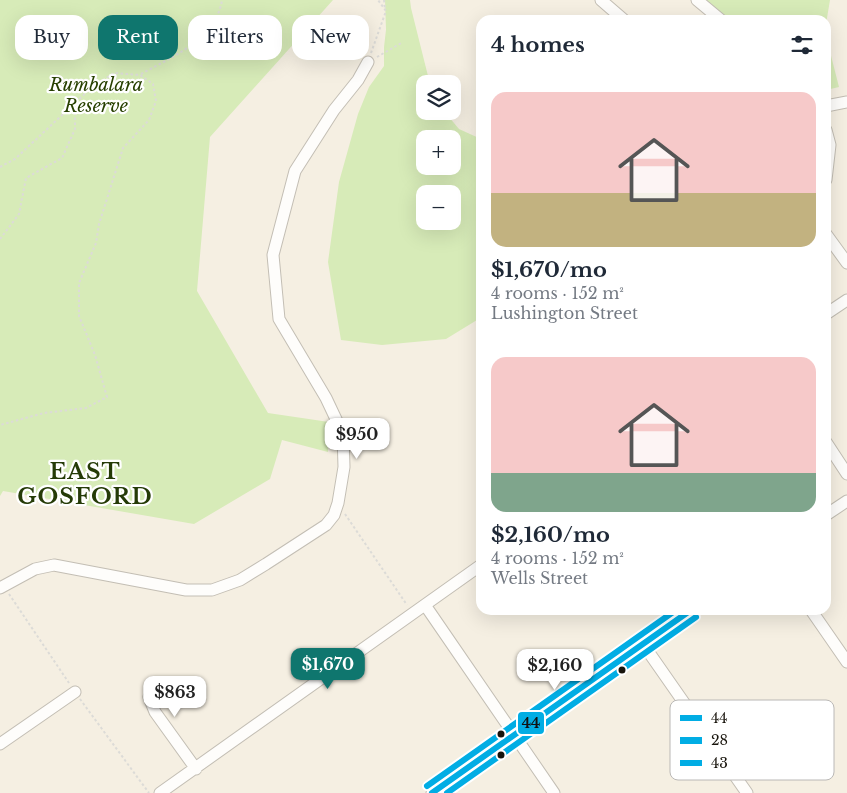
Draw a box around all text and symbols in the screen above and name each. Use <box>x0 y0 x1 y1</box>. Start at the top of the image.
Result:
chip: Buy <box>15 15 88 60</box>
chip: Rent <box>98 15 178 60</box>
chip: Filters <box>188 15 282 60</box>
chip: New <box>292 15 369 60</box>
icon: filters <box>788 31 816 59</box>
text: 4 homes <box>491 32 585 58</box>
park label: Rumbalara Reserve <box>48 74 143 117</box>
map controls <box>416 75 461 230</box>
button: layers <box>416 75 461 120</box>
icon: home <box>609 125 699 215</box>
button: + <box>416 130 461 175</box>
button: − <box>416 185 461 230</box>
text: $1,670/mo <box>491 257 607 283</box>
text: 4 rooms · 152 m² <box>491 283 624 303</box>
text: Lushington Street <box>491 303 638 323</box>
icon: home <box>609 390 699 480</box>
pin: $950 <box>327 418 387 460</box>
text: $950 <box>336 424 378 444</box>
district label: EAST GOSFORD <box>17 458 153 510</box>
text: $2,160/mo <box>491 522 610 548</box>
text: 4 rooms · 152 m² <box>491 548 624 568</box>
text: Wells Street <box>491 568 588 588</box>
pin: $1,670 <box>287 648 369 690</box>
pin: $2,160 <box>514 648 596 691</box>
text: $1,670 <box>302 654 354 674</box>
text: $2,160 <box>528 655 582 675</box>
unlabelled marker <box>617 665 627 675</box>
pin: $863 <box>145 676 205 718</box>
text: $863 <box>154 682 196 702</box>
legend <box>670 700 834 780</box>
text: 44 <box>711 709 727 727</box>
line badge: 44 <box>517 711 545 735</box>
text: 44 <box>522 714 540 732</box>
unlabelled marker <box>496 729 506 739</box>
text: 28 <box>711 731 728 749</box>
unlabelled marker <box>496 750 506 760</box>
text: 43 <box>711 754 728 772</box>

